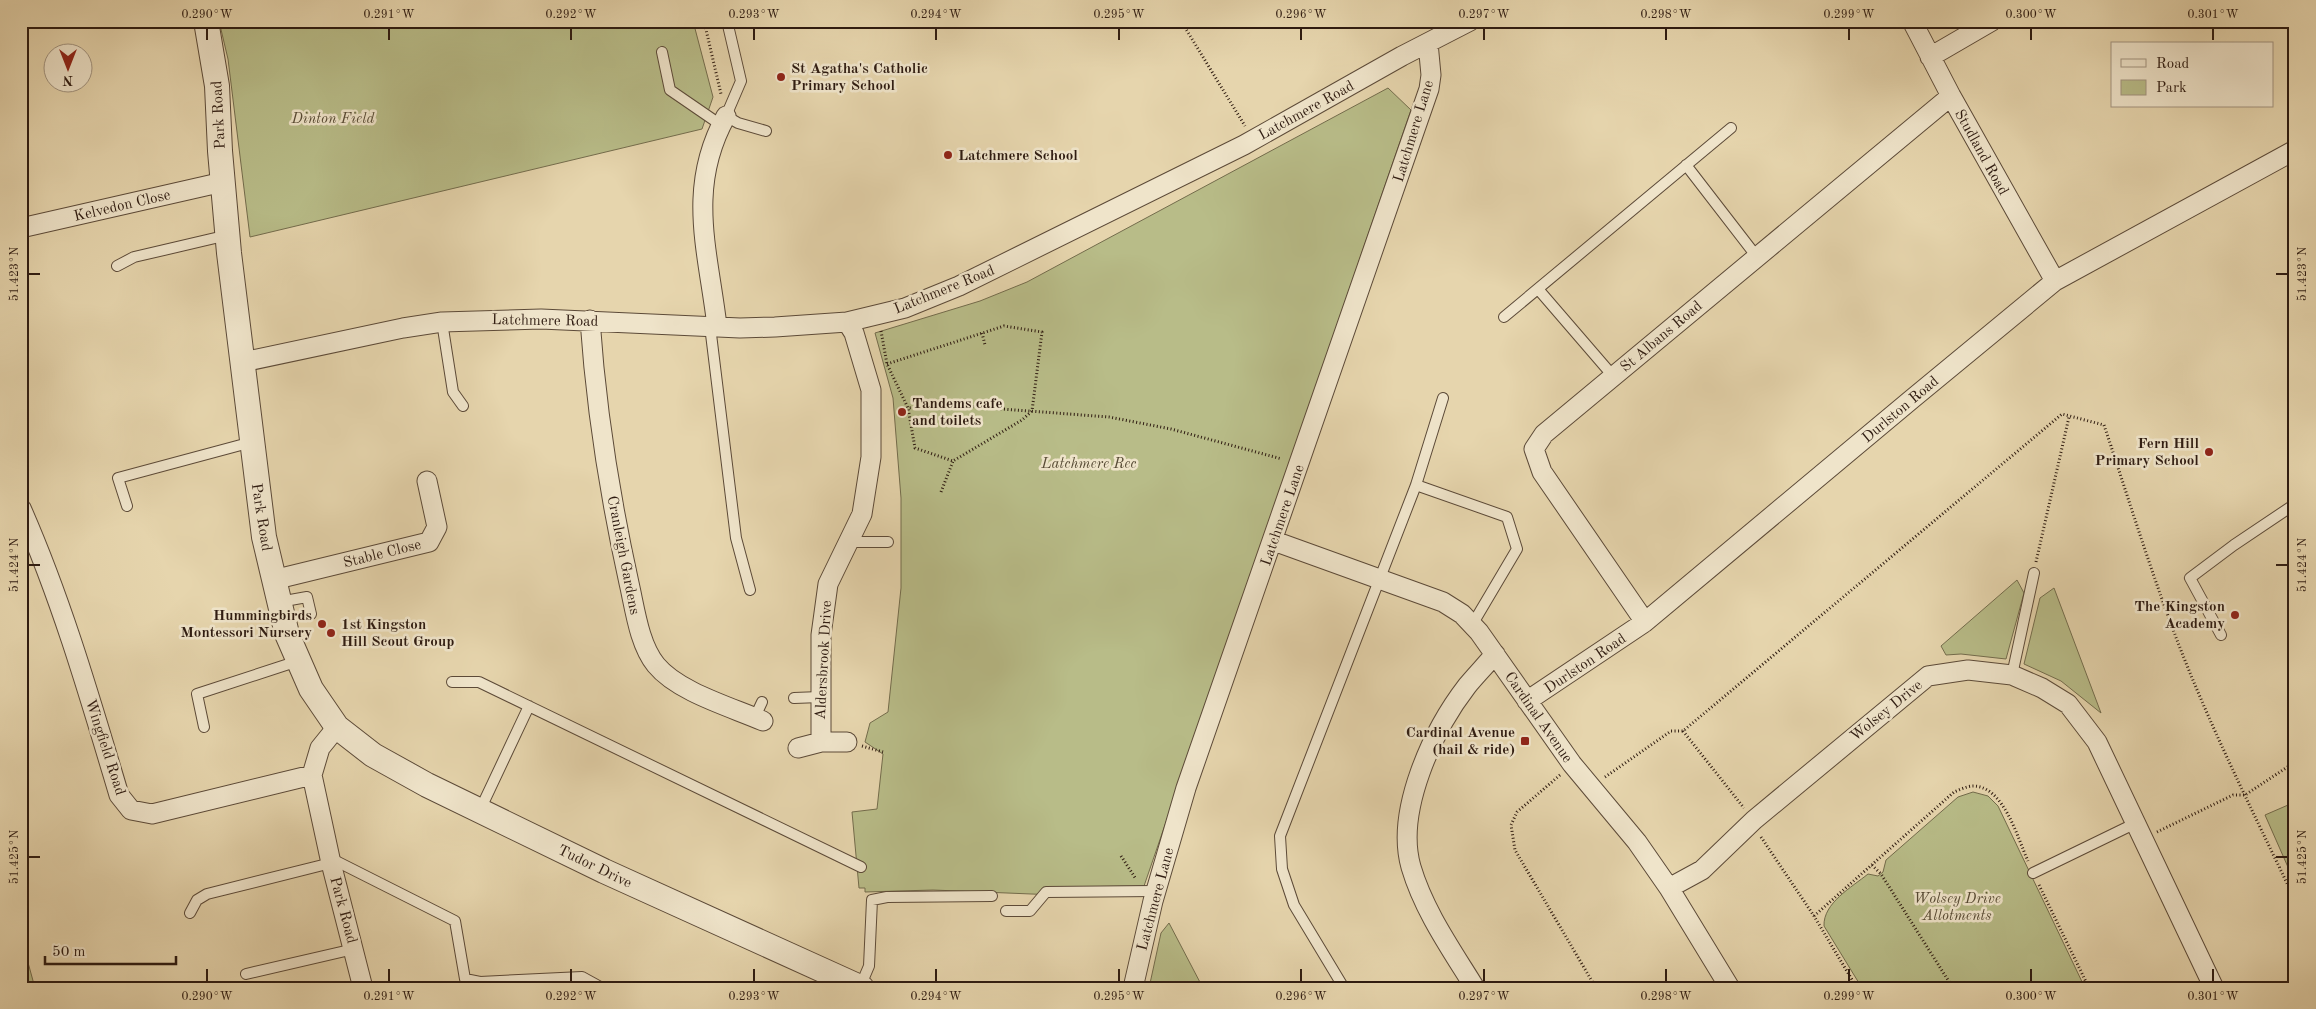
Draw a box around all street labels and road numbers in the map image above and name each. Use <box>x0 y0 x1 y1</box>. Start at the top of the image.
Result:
street label: Latchmere Road <box>1256 79 1357 144</box>
street label: Latchmere Lane <box>1392 79 1437 184</box>
street label: Park Road <box>210 80 229 150</box>
street label: Studland Road <box>1951 107 2010 198</box>
street label: Kelvedon Close <box>72 188 172 225</box>
street label: Latchmere Road <box>892 263 997 317</box>
street label: St Albans Road <box>1618 299 1706 376</box>
street label: Latchmere Road <box>491 313 599 330</box>
street label: Durlston Road <box>1860 374 1942 446</box>
street label: Latchmere Lane <box>1259 463 1308 568</box>
street label: Park Road <box>248 482 273 552</box>
street label: Cranleigh Gardens <box>604 495 641 616</box>
street label: Stable Close <box>342 538 423 571</box>
street label: Aldersbrook Drive <box>814 600 835 720</box>
street label: Durlston Road <box>1542 631 1629 697</box>
street label: Cardinal Avenue <box>1501 670 1575 766</box>
street label: Wolsey Drive <box>1848 678 1926 745</box>
street label: Wingfield Road <box>82 698 127 797</box>
street label: Tudor Drive <box>555 843 634 892</box>
street label: Latchmere Lane <box>1135 846 1177 952</box>
street label: Park Road <box>326 875 359 946</box>

